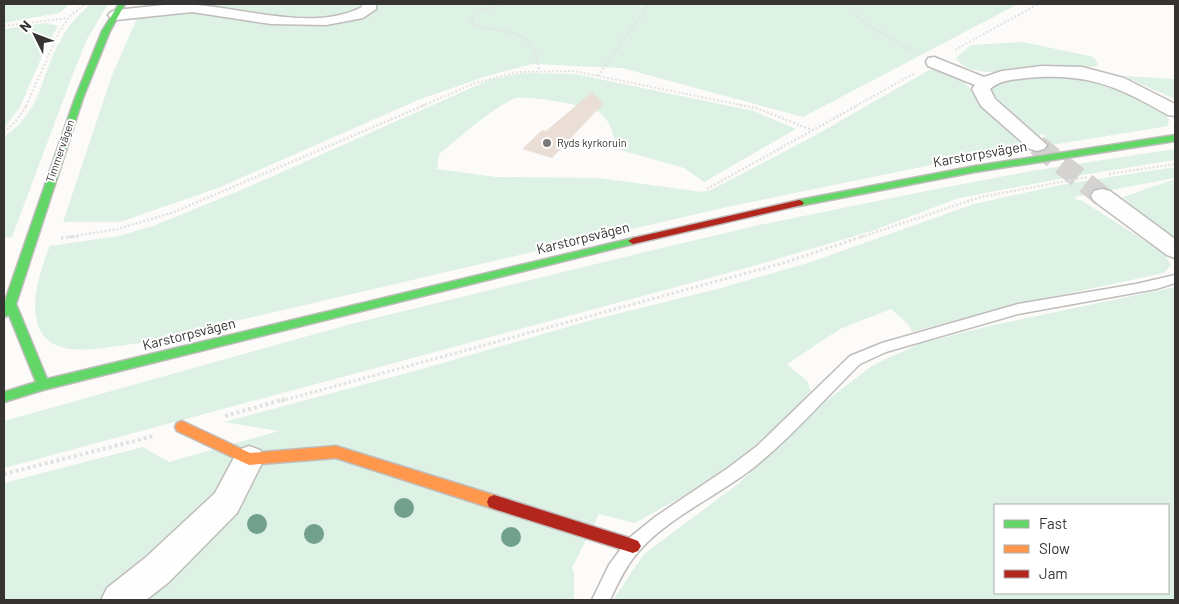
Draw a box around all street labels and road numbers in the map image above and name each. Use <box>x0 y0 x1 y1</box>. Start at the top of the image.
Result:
street label: Timmervägen <box>43 118 76 184</box>
street label: Karstorpsvägen <box>932 137 1028 170</box>
street label: Karstorpsvägen <box>535 218 631 257</box>
street label: Karstorpsvägen <box>141 314 237 353</box>

